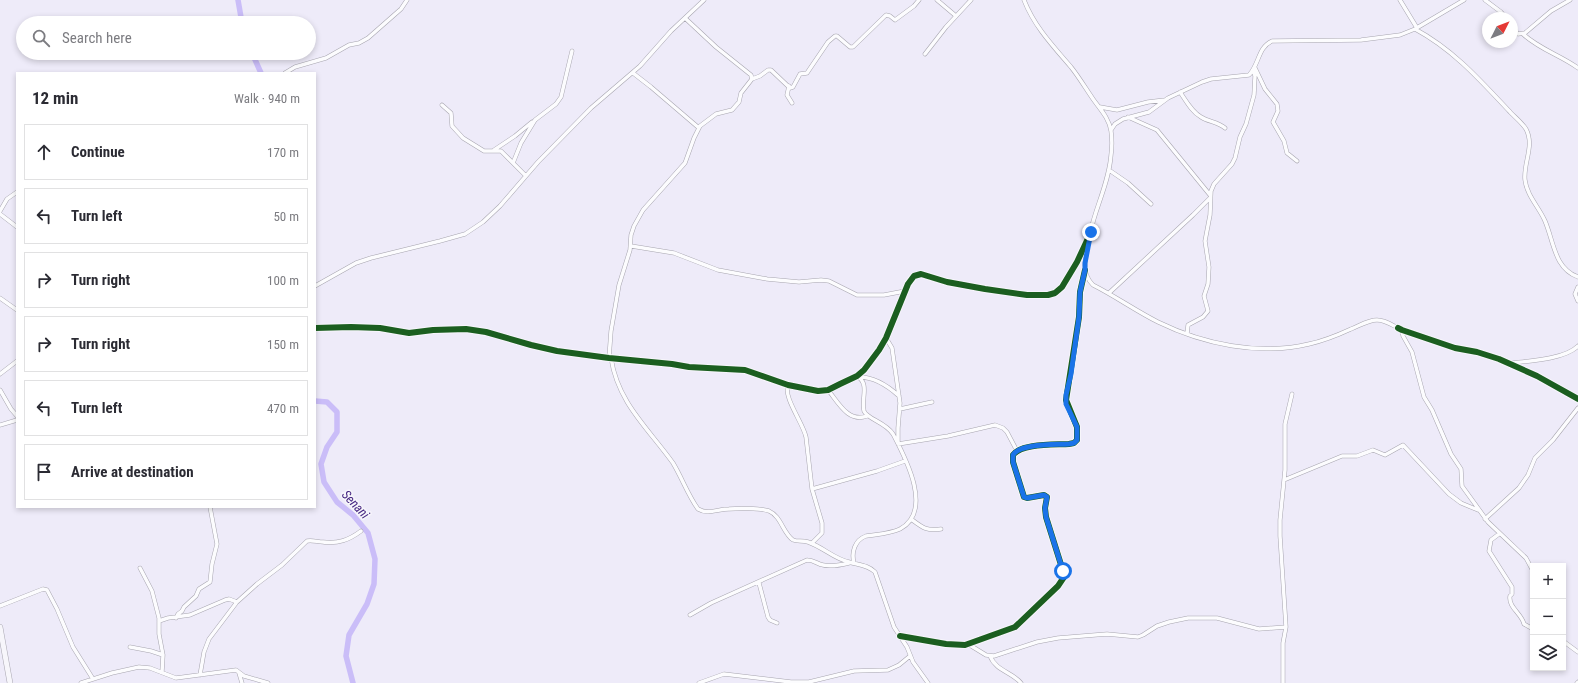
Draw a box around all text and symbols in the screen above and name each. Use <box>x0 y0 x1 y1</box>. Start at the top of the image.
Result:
north arrow <box>1482 12 1518 48</box>
search box <box>16 16 316 60</box>
icon: search <box>30 27 52 49</box>
text: Search here <box>62 29 132 47</box>
text: 12 min <box>32 88 78 108</box>
text: Walk · 940 m <box>234 91 300 106</box>
icon: ahead <box>33 141 55 163</box>
text: Continue <box>71 143 125 161</box>
text: 170 m <box>267 145 299 160</box>
icon: left <box>33 205 55 227</box>
text: Turn left <box>71 207 122 225</box>
text: 50 m <box>273 209 299 224</box>
route end <box>1082 223 1100 241</box>
icon: right <box>33 269 55 291</box>
text: Turn right <box>71 271 130 289</box>
text: 100 m <box>267 273 299 288</box>
icon: right <box>33 333 55 355</box>
text: Turn right <box>71 335 130 353</box>
text: 150 m <box>267 337 299 352</box>
icon: left <box>33 397 55 419</box>
text: Turn left <box>71 399 122 417</box>
text: 470 m <box>267 401 299 416</box>
icon: arrive <box>33 461 55 483</box>
text: Arrive at destination <box>71 463 194 481</box>
water label: Senani <box>339 487 373 522</box>
route start <box>1054 562 1072 580</box>
map controls <box>1530 563 1566 671</box>
button: + <box>1530 563 1566 599</box>
button: − <box>1530 599 1566 635</box>
button: layers <box>1530 635 1566 671</box>

